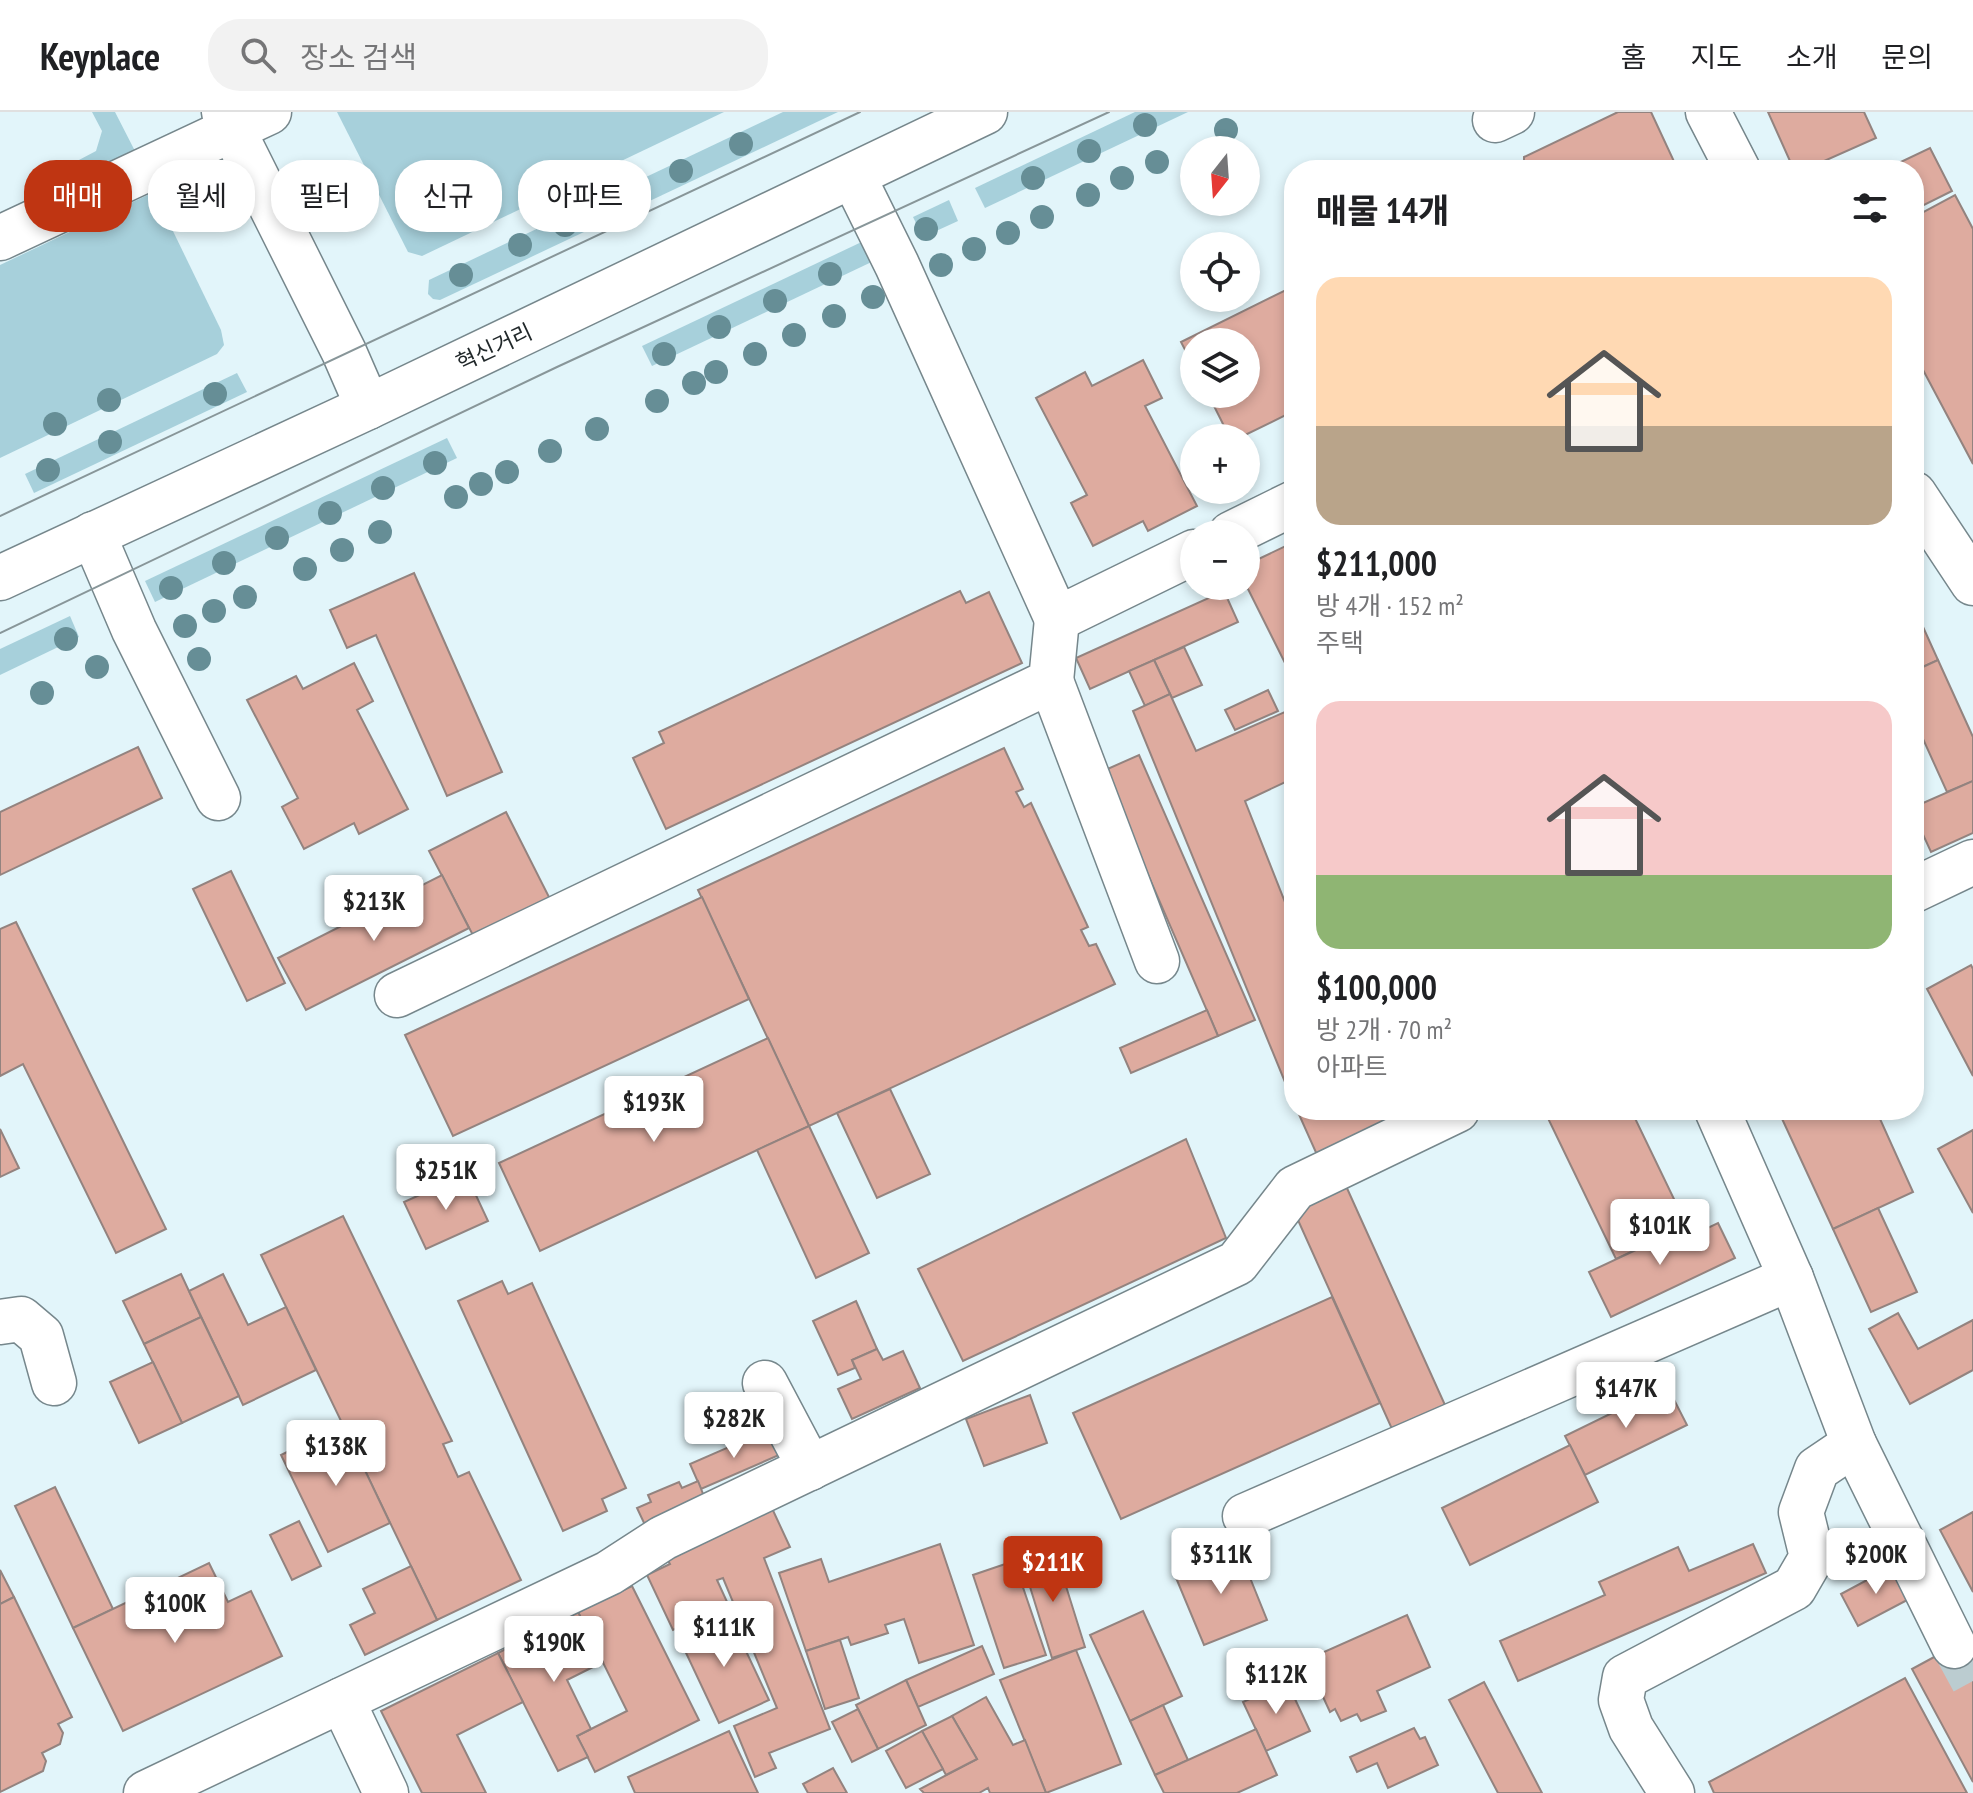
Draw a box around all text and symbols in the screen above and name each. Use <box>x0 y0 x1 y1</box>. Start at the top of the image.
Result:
search box <box>208 19 768 91</box>
text: Keyplace <box>40 31 160 80</box>
icon: search <box>236 33 280 77</box>
text: 장소 검색 <box>300 37 417 76</box>
text: 홈 <box>1621 38 1646 75</box>
text: 지도 <box>1690 38 1742 75</box>
text: 소개 <box>1786 38 1837 75</box>
text: 문의 <box>1881 38 1933 75</box>
north arrow <box>1180 136 1260 216</box>
map controls <box>1180 136 1260 600</box>
chip: 매매 <box>24 160 132 232</box>
chip: 월세 <box>148 160 255 232</box>
chip: 필터 <box>271 160 379 232</box>
chip: 신규 <box>395 160 502 232</box>
chip: 아파트 <box>518 160 651 232</box>
icon: filters <box>1848 186 1892 230</box>
text: 매물 14개 <box>1316 188 1449 232</box>
button: locate <box>1180 232 1260 312</box>
street label: 혁신거리 <box>451 317 537 377</box>
button: layers <box>1180 328 1260 408</box>
icon: home <box>1532 329 1676 473</box>
button: + <box>1180 424 1260 504</box>
button: − <box>1180 520 1260 600</box>
text: $211,000 <box>1316 541 1437 585</box>
text: 방 4개 · 152 m² <box>1316 589 1464 622</box>
text: 주택 <box>1316 626 1364 659</box>
icon: home <box>1532 753 1676 897</box>
pin: $213K <box>318 875 430 943</box>
text: $213K <box>342 884 406 917</box>
text: $100,000 <box>1316 965 1437 1009</box>
text: 방 2개 · 70 m² <box>1316 1013 1452 1046</box>
text: 아파트 <box>1316 1050 1388 1083</box>
pin: $193K <box>598 1076 710 1144</box>
text: $193K <box>622 1085 686 1118</box>
pin: $251K <box>390 1144 502 1212</box>
text: $251K <box>414 1153 478 1186</box>
pin: $101K <box>1604 1199 1716 1267</box>
text: $101K <box>1628 1208 1692 1241</box>
pin: $147K <box>1570 1362 1682 1430</box>
text: $147K <box>1594 1371 1658 1404</box>
pin: $282K <box>678 1392 790 1460</box>
text: $282K <box>702 1401 766 1434</box>
pin: $138K <box>280 1420 392 1488</box>
text: $138K <box>304 1429 368 1462</box>
pin: $311K <box>1165 1528 1277 1596</box>
pin: $200K <box>1820 1528 1932 1596</box>
pin: $211K <box>997 1536 1109 1604</box>
text: $311K <box>1189 1537 1253 1570</box>
text: $200K <box>1844 1537 1908 1570</box>
text: $211K <box>1021 1545 1085 1578</box>
pin: $100K <box>119 1577 231 1645</box>
text: $100K <box>143 1586 207 1619</box>
pin: $111K <box>668 1601 780 1669</box>
text: $111K <box>692 1610 756 1643</box>
pin: $190K <box>498 1616 610 1684</box>
text: $190K <box>522 1625 586 1658</box>
pin: $112K <box>1220 1648 1332 1716</box>
text: $112K <box>1244 1657 1308 1690</box>

